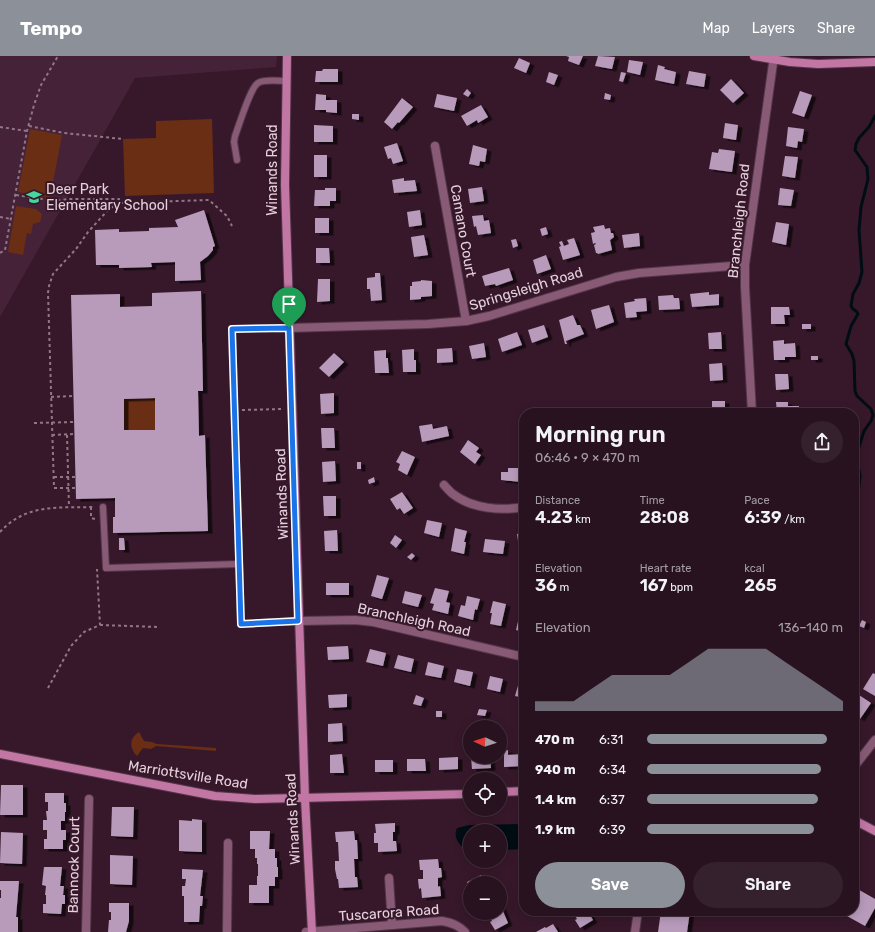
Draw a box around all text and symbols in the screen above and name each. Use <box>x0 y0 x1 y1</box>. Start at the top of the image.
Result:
text: Tempo <box>20 17 83 40</box>
text: Map <box>703 20 730 37</box>
text: Layers <box>752 20 795 37</box>
text: Share <box>817 20 855 37</box>
street label: Winands Road <box>264 124 281 216</box>
street label: Branchleigh Road <box>725 163 753 279</box>
place label: Deer Park Elementary School <box>46 181 168 214</box>
street label: Camano Court <box>446 183 480 279</box>
school or university icon: Deer Park Elementary School <box>25 188 43 206</box>
street label: Springsleigh Road <box>467 264 585 314</box>
pin <box>272 287 306 328</box>
icon: arrive <box>278 293 300 315</box>
text: Morning run <box>535 421 666 448</box>
button: share <box>801 421 843 463</box>
street label: Winands Road <box>272 448 292 540</box>
text: 06:46 · 9 × 470 m <box>535 450 640 465</box>
text: Distance <box>535 494 580 507</box>
text: Time <box>640 494 665 507</box>
text: Pace <box>744 494 770 507</box>
text: 4.23 <box>535 507 573 527</box>
text: 28:08 <box>640 507 689 527</box>
text: 6:39 <box>744 507 782 527</box>
text: km <box>573 513 591 526</box>
text: /km <box>782 513 805 526</box>
text: Elevation <box>535 562 582 575</box>
text: Heart rate <box>640 562 692 575</box>
text: kcal <box>744 562 765 575</box>
text: 36 <box>535 575 557 595</box>
text: 167 <box>640 575 668 595</box>
text: 265 <box>744 575 777 595</box>
text: m <box>557 581 569 594</box>
text: bpm <box>668 581 693 594</box>
street label: Branchleigh Road <box>356 600 472 640</box>
text: Elevation <box>535 620 591 635</box>
text: 136–140 m <box>778 620 843 635</box>
north arrow <box>463 720 507 764</box>
map controls <box>463 720 507 920</box>
text: 470 m <box>535 732 575 747</box>
text: 6:31 <box>599 732 623 747</box>
street label: Marriottsville Road <box>127 757 249 793</box>
text: 940 m <box>535 762 576 777</box>
text: 6:34 <box>599 762 626 777</box>
button: locate <box>463 772 507 816</box>
street label: Winands Road <box>282 773 304 865</box>
text: 1.4 km <box>535 792 576 807</box>
text: 6:37 <box>599 792 625 807</box>
street label: Bannock Court <box>65 816 83 914</box>
text: 1.9 km <box>535 822 575 837</box>
text: 6:39 <box>599 822 626 837</box>
button: + <box>463 824 507 868</box>
button: Save <box>535 862 685 908</box>
button: Share <box>693 862 843 908</box>
button: − <box>463 876 507 920</box>
street label: Tuscarora Road <box>338 901 440 925</box>

